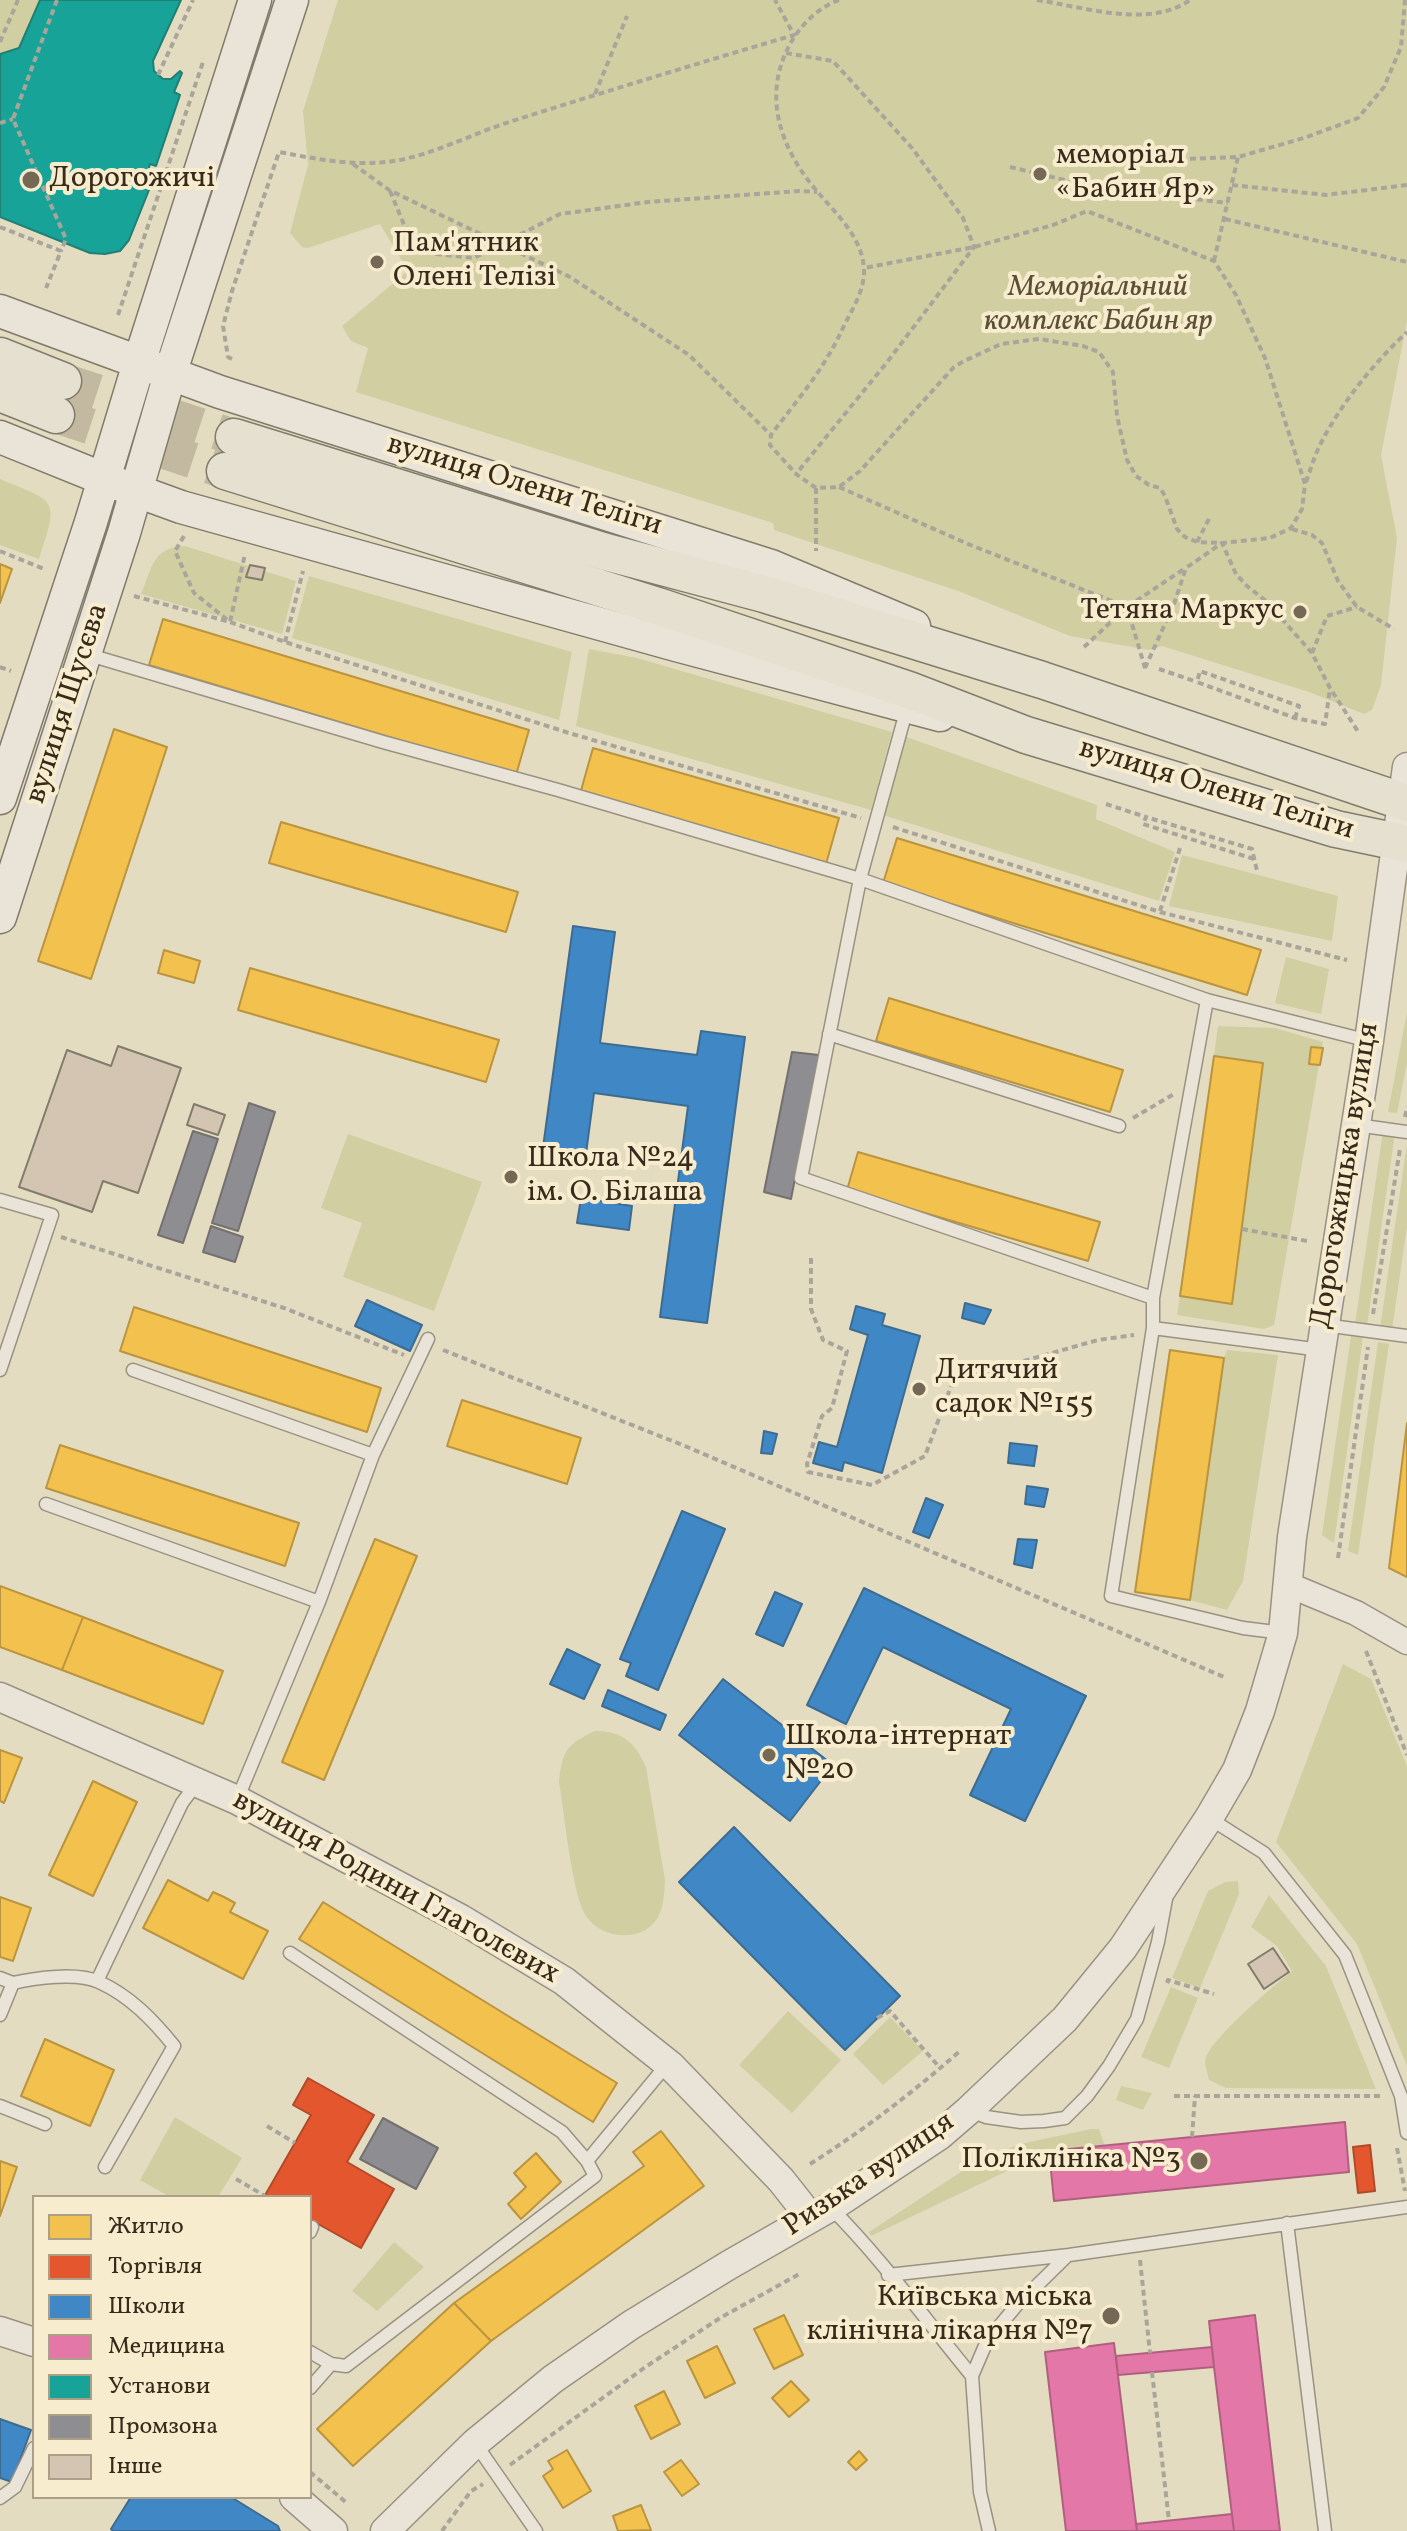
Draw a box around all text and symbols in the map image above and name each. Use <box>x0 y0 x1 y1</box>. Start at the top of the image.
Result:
place label: меморіал «Бабин Яр» <box>1056 139 1215 210</box>
place label: Дорогожичі <box>49 162 215 198</box>
marker: меморіал «Бабин Яр» <box>1031 165 1049 183</box>
marker: Дорогожичі <box>20 169 42 191</box>
place label: Пам'ятник Олені Телізі <box>393 227 556 298</box>
marker: Пам'ятник Олені Телізі <box>368 253 386 271</box>
park label: Меморіальний комплекс Бабин яр <box>984 271 1212 342</box>
street label: вулиця Олени Теліги <box>382 428 666 546</box>
place label: Тетяна Маркус <box>1080 594 1284 630</box>
street label: вулиця Щусєва <box>20 599 118 809</box>
marker: Тетяна Маркус <box>1291 603 1309 621</box>
street label: вулиця Олени Теліги <box>1074 732 1358 850</box>
street label: Дорогожицька вулиця <box>1305 1020 1389 1332</box>
place label: Школа №24 ім. О. Білаша <box>527 1142 703 1212</box>
marker: Школа №24 ім. О. Білаша <box>502 1168 520 1186</box>
place label: Дитячий садок №155 <box>935 1354 1094 1424</box>
marker: Дитячий садок №155 <box>910 1380 928 1398</box>
place label: Школа-інтернат №20 <box>785 1720 1011 1790</box>
marker: Школа-інтернат №20 <box>760 1746 778 1764</box>
street label: вулиця Родини Глаголєвих <box>225 1784 565 1994</box>
street label: Ризька вулиця <box>778 2106 962 2246</box>
place label: Поліклініка №3 <box>961 2143 1181 2179</box>
marker: Поліклініка №3 <box>1188 2150 1210 2172</box>
legend <box>32 2195 312 2499</box>
text: Житло <box>108 2210 184 2244</box>
text: Торгівля <box>108 2250 202 2284</box>
place label: Київська міська клінічна лікарня №7 <box>807 2281 1093 2352</box>
text: Школи <box>108 2290 185 2324</box>
marker: Київська міська клінічна лікарня №7 <box>1100 2305 1122 2327</box>
text: Медицина <box>108 2330 226 2364</box>
text: Установи <box>108 2370 210 2404</box>
text: Промзона <box>108 2410 218 2444</box>
text: Інше <box>108 2450 162 2484</box>

